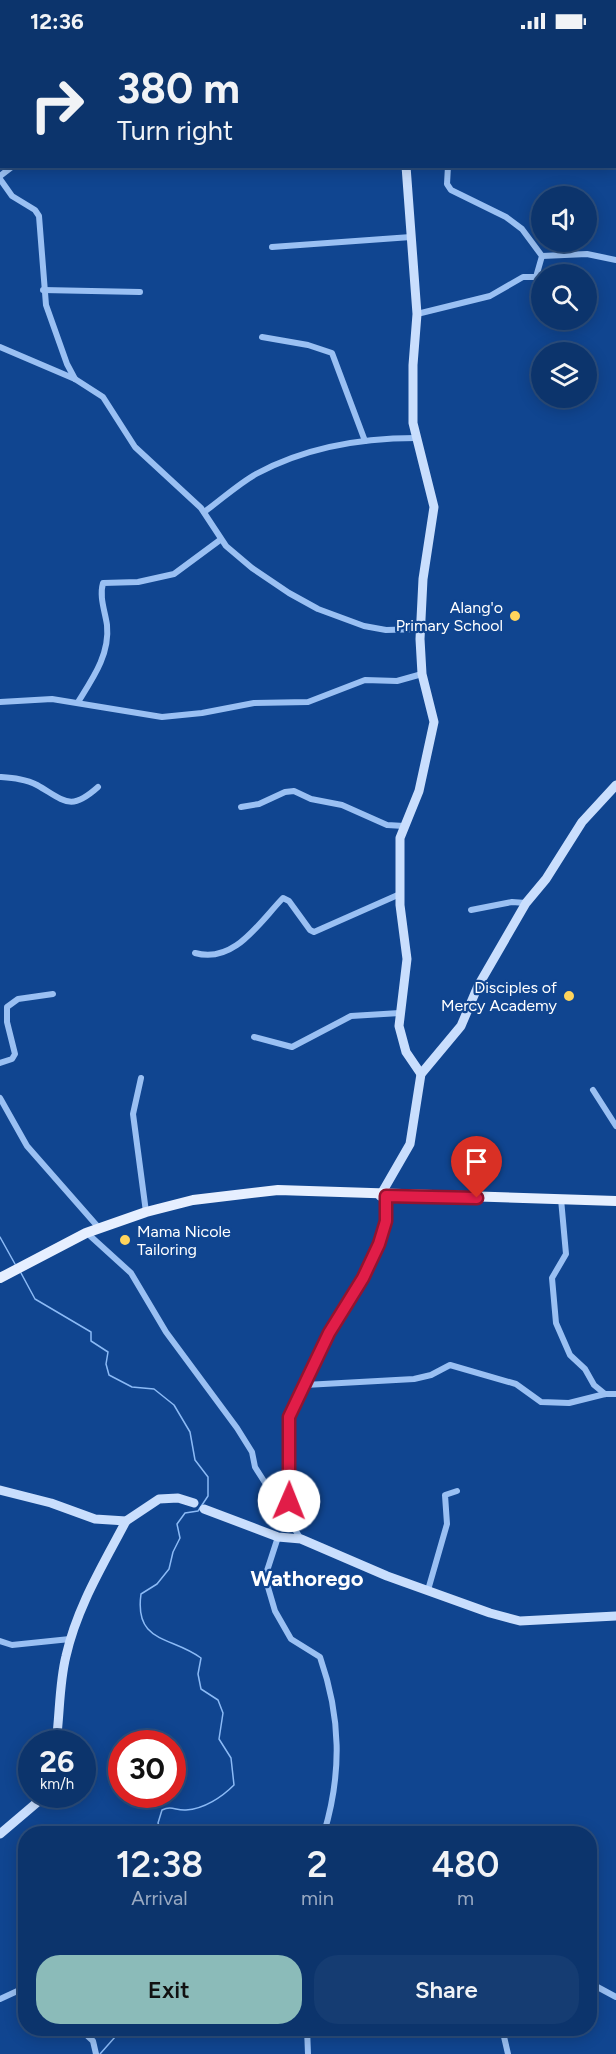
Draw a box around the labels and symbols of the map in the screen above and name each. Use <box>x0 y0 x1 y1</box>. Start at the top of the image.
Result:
place label: Alang'o Primary School <box>396 598 503 635</box>
marker: Alang'o Primary School <box>508 609 522 623</box>
place label: Disciples of Mercy Academy <box>441 978 558 1015</box>
marker: Disciples of Mercy Academy <box>562 989 576 1003</box>
pin <box>451 1136 502 1198</box>
place label: Mama Nicole Tailoring <box>137 1222 231 1259</box>
marker: Mama Nicole Tailoring <box>118 1233 132 1247</box>
position arrow <box>257 1469 321 1533</box>
district label: Wathorego <box>250 1565 364 1592</box>
speed limit sign: 30 <box>108 1730 186 1808</box>

